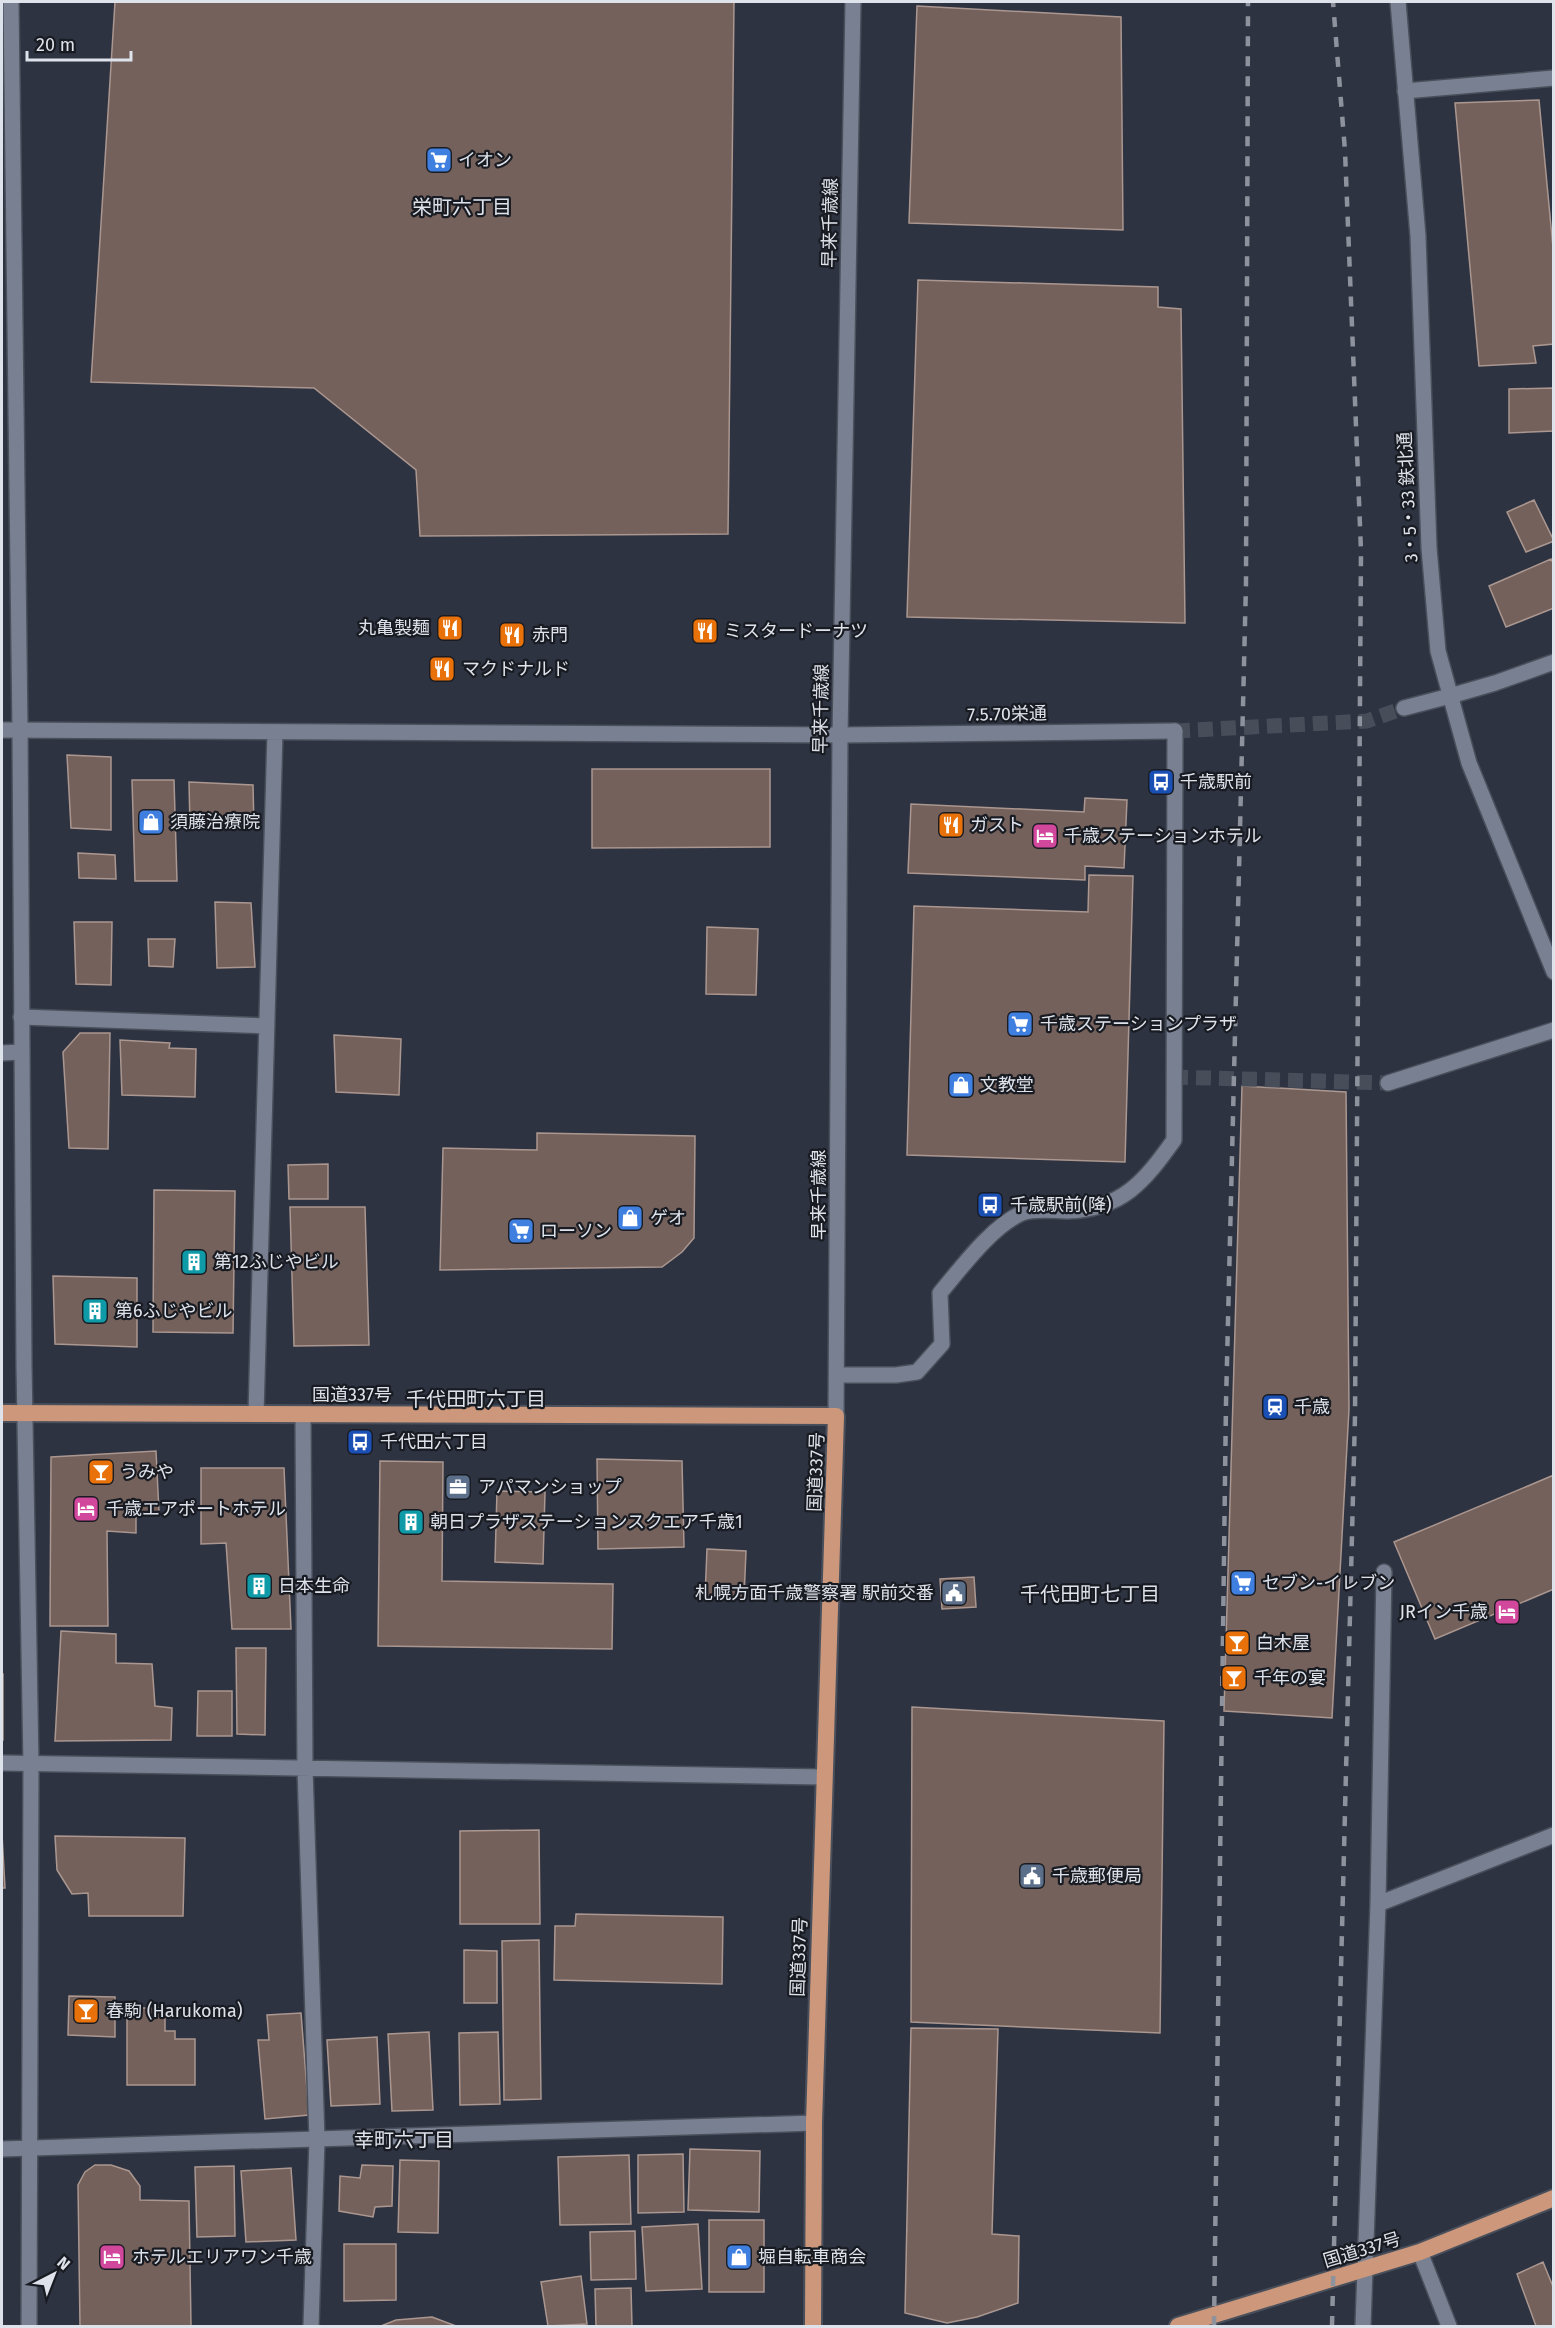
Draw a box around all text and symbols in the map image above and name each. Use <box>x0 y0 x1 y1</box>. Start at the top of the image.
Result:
scale bar <box>27 24 130 62</box>
text: 20 m <box>36 34 75 56</box>
supermarket icon: イオン <box>424 145 454 175</box>
place label: イオン <box>458 149 512 171</box>
street label: 早来千歳線 <box>818 178 842 268</box>
district label: 栄町六丁目 <box>412 195 512 219</box>
street label: 3・5・33 鉄北通 <box>1394 431 1422 563</box>
restaurant icon: 丸亀製麺 <box>435 613 465 643</box>
restaurant icon: ミスタードーナツ <box>690 616 720 646</box>
place label: 丸亀製麺 <box>358 617 430 639</box>
restaurant icon: 赤門 <box>497 620 527 650</box>
place label: ミスタードーナツ <box>724 620 868 642</box>
place label: 赤門 <box>532 624 568 646</box>
restaurant icon: マクドナルド <box>427 654 457 684</box>
place label: マクドナルド <box>462 658 570 680</box>
street label: 早来千歳線 <box>809 664 833 754</box>
street label: 7.5.70栄通 <box>967 702 1047 726</box>
bus stop icon: 千歳駅前 <box>1146 767 1176 797</box>
place label: 千歳駅前 <box>1180 771 1252 793</box>
shop icon: 須藤治療院 <box>136 807 166 837</box>
restaurant icon: ガスト <box>936 810 966 840</box>
place label: 須藤治療院 <box>170 811 260 833</box>
place label: ガスト <box>970 814 1024 836</box>
hotel icon: 千歳ステーションホテル <box>1030 821 1060 851</box>
place label: 千歳ステーションホテル <box>1064 825 1262 847</box>
supermarket icon: 千歳ステーションプラザ <box>1005 1009 1035 1039</box>
place label: 千歳ステーションプラザ <box>1040 1013 1237 1035</box>
shop icon: 文教堂 <box>946 1070 976 1100</box>
place label: 文教堂 <box>980 1074 1034 1096</box>
street label: 早来千歳線 <box>808 1150 830 1240</box>
bus stop icon: 千歳駅前(降) <box>975 1190 1005 1220</box>
place label: 千歳駅前(降) <box>1010 1194 1112 1216</box>
shop icon: ゲオ <box>615 1203 645 1233</box>
place label: ゲオ <box>650 1207 686 1229</box>
supermarket icon: ローソン <box>506 1216 536 1246</box>
place label: ローソン <box>540 1220 612 1242</box>
building icon: 第12ふじやビル <box>179 1247 209 1277</box>
place label: 第12ふじやビル <box>214 1251 339 1273</box>
building icon: 第6ふじやビル <box>80 1296 110 1326</box>
place label: 第6ふじやビル <box>115 1300 233 1322</box>
street label: 国道337号 <box>312 1384 392 1406</box>
district label: 千代田町六丁目 <box>406 1387 546 1411</box>
station icon: 千歳 <box>1260 1392 1290 1422</box>
place label: 千歳 <box>1294 1396 1330 1418</box>
bus stop icon: 千代田六丁目 <box>345 1427 375 1457</box>
place label: 千代田六丁目 <box>380 1431 488 1453</box>
street label: 国道337号 <box>804 1432 828 1512</box>
bar icon: うみや <box>86 1457 116 1487</box>
place label: うみや <box>120 1461 174 1483</box>
office icon: アパマンショップ <box>443 1472 473 1502</box>
place label: アパマンショップ <box>478 1476 622 1498</box>
hotel icon: 千歳エアポートホテル <box>71 1494 101 1524</box>
place label: 千歳エアポートホテル <box>106 1498 286 1520</box>
building icon: 朝日プラザステーションスクエア千歳1 <box>396 1507 426 1537</box>
place label: 朝日プラザステーションスクエア千歳1 <box>430 1511 743 1533</box>
supermarket icon: セブン-イレブン <box>1228 1568 1258 1598</box>
building icon: 日本生命 <box>244 1571 274 1601</box>
place label: セブン-イレブン <box>1262 1572 1395 1594</box>
place label: 日本生命 <box>278 1575 350 1597</box>
public building icon: 札幌方面千歳警察署 駅前交番 <box>939 1578 969 1608</box>
place label: 札幌方面千歳警察署 駅前交番 <box>695 1582 934 1604</box>
district label: 千代田町七丁目 <box>1020 1582 1160 1606</box>
hotel icon: JRイン千歳 <box>1492 1597 1522 1627</box>
place label: JRイン千歳 <box>1400 1601 1488 1623</box>
bar icon: 白木屋 <box>1222 1628 1252 1658</box>
place label: 白木屋 <box>1256 1632 1310 1654</box>
bar icon: 千年の宴 <box>1219 1663 1249 1693</box>
place label: 千年の宴 <box>1254 1667 1326 1689</box>
public building icon: 千歳郵便局 <box>1017 1861 1047 1891</box>
place label: 千歳郵便局 <box>1052 1865 1142 1887</box>
street label: 国道337号 <box>787 1917 811 1997</box>
bar icon: 春駒 (Harukoma) <box>71 1996 101 2026</box>
place label: 春駒 (Harukoma) <box>106 2000 243 2022</box>
district label: 幸町六丁目 <box>354 2128 454 2152</box>
street label: 国道337号 <box>1321 2228 1403 2272</box>
hotel icon: ホテルエリアワン千歳 <box>97 2242 127 2272</box>
shop icon: 堀自転車商会 <box>724 2242 754 2272</box>
north arrow <box>24 2244 84 2304</box>
place label: ホテルエリアワン千歳 <box>132 2246 312 2268</box>
place label: 堀自転車商会 <box>758 2246 866 2268</box>
text: N <box>53 2253 74 2274</box>

